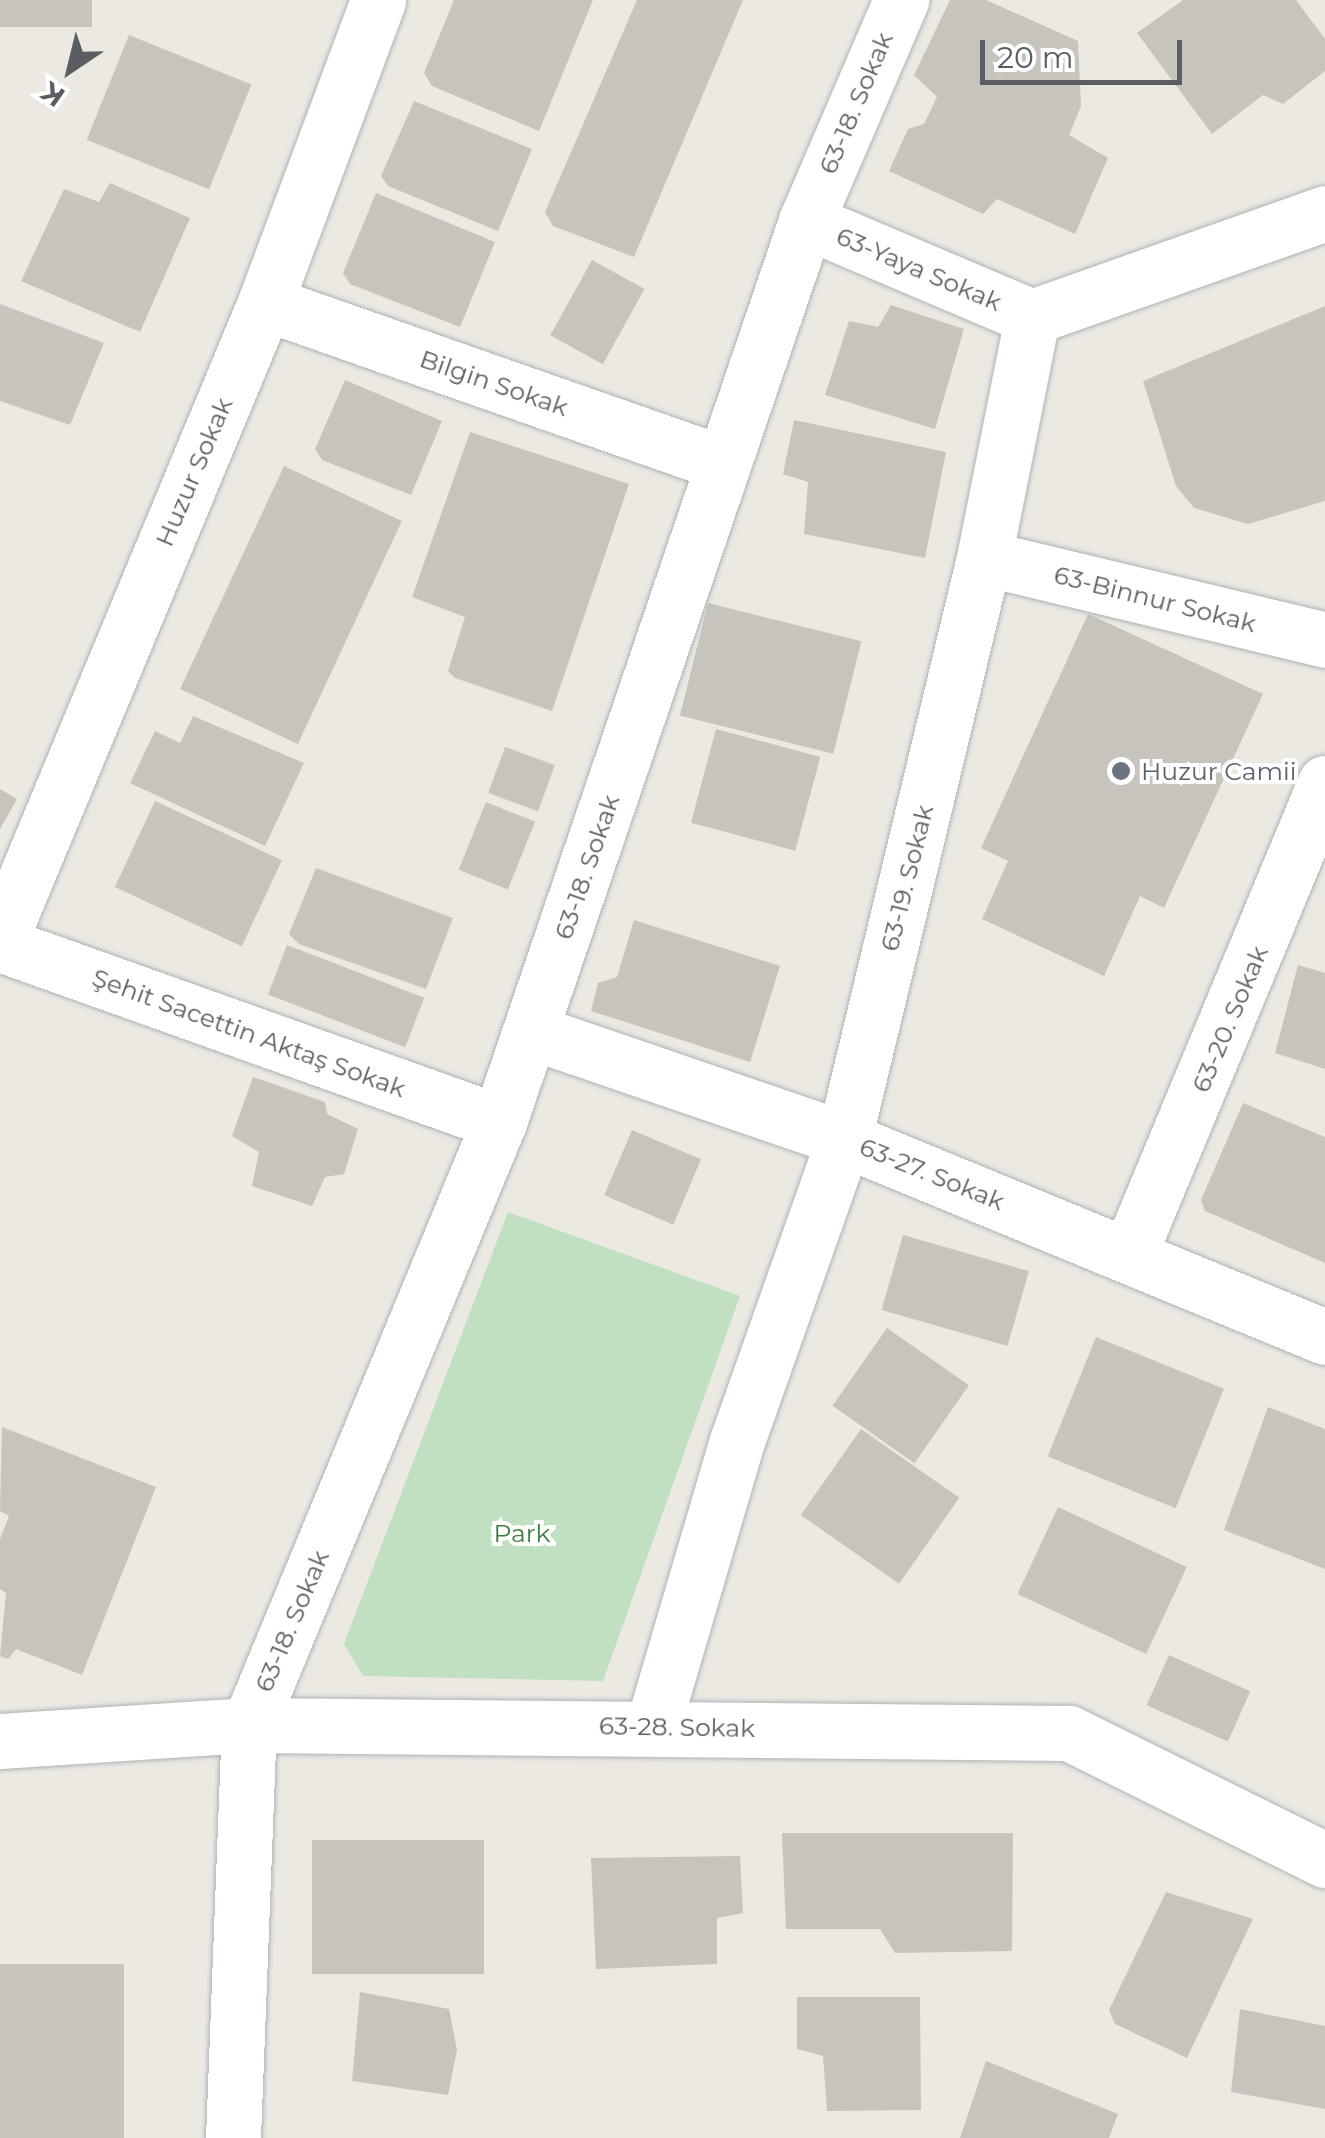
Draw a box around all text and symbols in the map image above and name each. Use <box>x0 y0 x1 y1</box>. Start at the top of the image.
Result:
north arrow <box>20 20 120 120</box>
scale bar <box>985 20 1188 82</box>
street label: 63-18. Sokak <box>813 28 899 178</box>
text: 20 m <box>997 39 1074 76</box>
text: K <box>35 75 71 114</box>
street label: 63-Yaya Sokak <box>832 221 1006 317</box>
street label: Bilgin Sokak <box>416 344 572 422</box>
street label: Huzur Sokak <box>149 393 239 551</box>
street label: 63-Binnur Sokak <box>1051 559 1259 639</box>
place label: Huzur Camii <box>1141 756 1297 786</box>
marker: Huzur Camii <box>1110 760 1132 782</box>
street label: 63-18. Sokak <box>548 791 626 943</box>
street label: 63-19. Sokak <box>874 802 940 954</box>
street label: 63-20. Sokak <box>1186 941 1274 1097</box>
street label: Şehit Sacettin Aktaş Sokak <box>88 962 410 1104</box>
street label: 63-27. Sokak <box>855 1131 1009 1217</box>
park label: Park <box>493 1518 551 1548</box>
street label: 63-18. Sokak <box>249 1546 335 1696</box>
street label: 63-28. Sokak <box>599 1711 755 1743</box>

